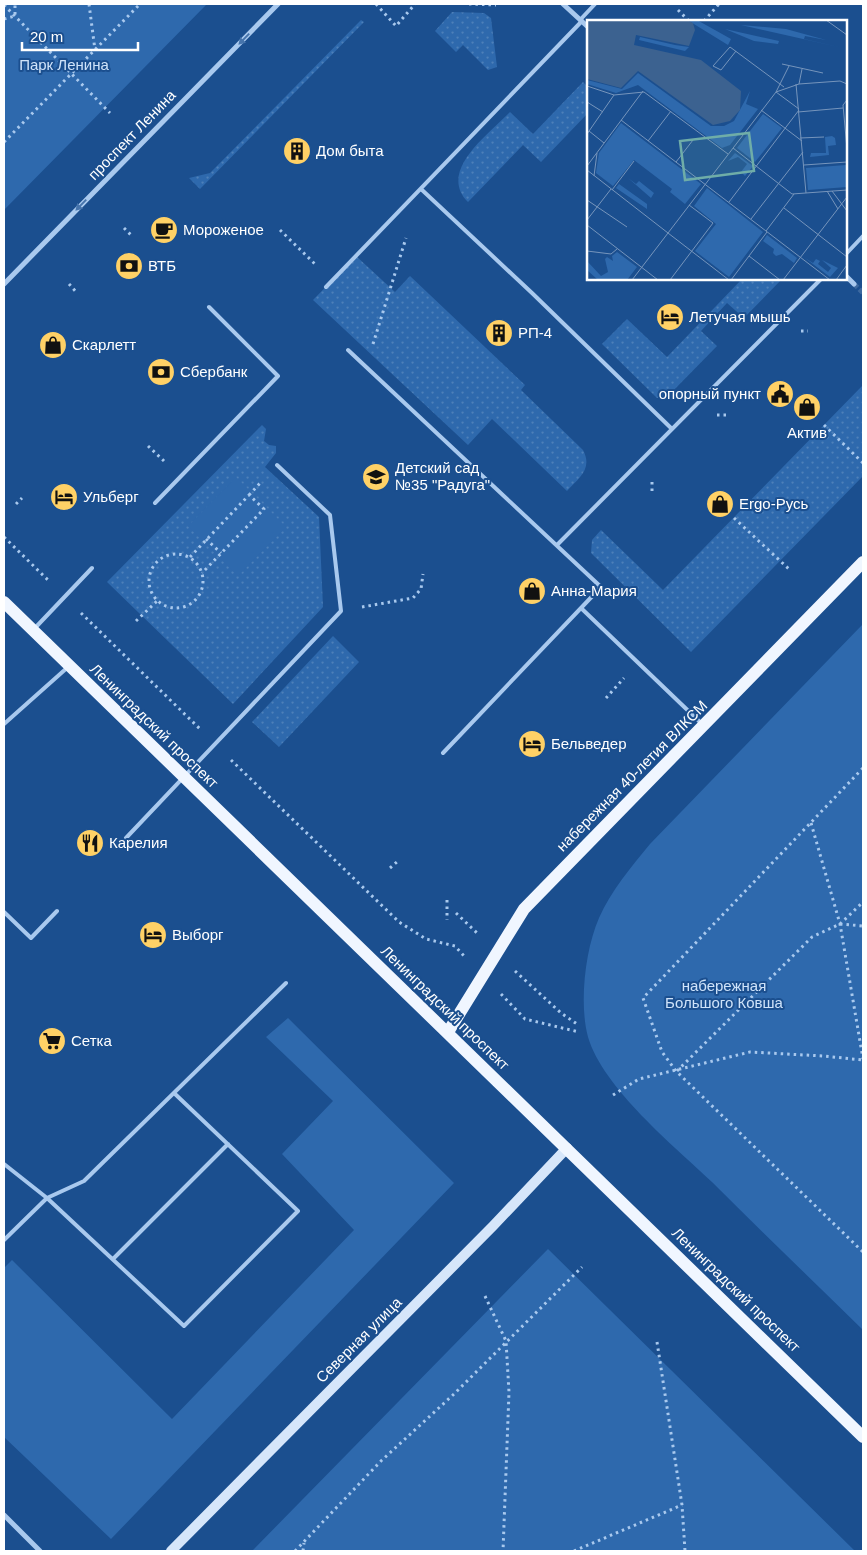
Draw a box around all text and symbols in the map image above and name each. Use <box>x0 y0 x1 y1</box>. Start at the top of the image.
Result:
scale bar <box>22 20 139 52</box>
inset map <box>587 20 847 280</box>
text: 20 m <box>30 28 63 45</box>
one-way arrow <box>238 32 250 44</box>
park label: Парк Ленина <box>19 56 109 73</box>
street label: проспект Ленина <box>85 86 179 183</box>
building icon: Дом быта <box>282 136 312 166</box>
place label: Дом быта <box>316 142 384 159</box>
one-way arrow <box>75 198 87 210</box>
cafe icon: Мороженое <box>149 215 179 245</box>
place label: Мороженое <box>183 221 264 238</box>
bank icon: ВТБ <box>114 251 144 281</box>
place label: ВТБ <box>148 257 176 274</box>
hotel icon: Летучая мышь <box>655 302 685 332</box>
place label: Летучая мышь <box>689 308 791 325</box>
building icon: РП-4 <box>484 318 514 348</box>
place label: РП-4 <box>518 324 552 341</box>
shop icon: Скарлетт <box>38 330 68 360</box>
place label: Скарлетт <box>72 336 136 353</box>
bank icon: Сбербанк <box>146 357 176 387</box>
place label: Сбербанк <box>180 363 248 380</box>
public building icon: опорный пункт <box>765 379 795 409</box>
place label: опорный пункт <box>659 385 761 402</box>
shop icon: Актив <box>792 392 822 422</box>
place label: Актив <box>787 424 827 441</box>
place label: Детский сад №35 "Радуга" <box>395 459 490 493</box>
school or university icon: Детский сад №35 "Радуга" <box>361 462 391 492</box>
hotel icon: Ульберг <box>49 482 79 512</box>
place label: Ульберг <box>83 488 139 505</box>
shop icon: Ergo-Русь <box>705 489 735 519</box>
place label: Ergo-Русь <box>739 495 809 512</box>
shop icon: Анна-Мария <box>517 576 547 606</box>
place label: Анна-Мария <box>551 582 637 599</box>
street label: Ленинградский проспект <box>87 660 222 791</box>
street label: набережная 40-летия ВЛКСМ <box>553 697 711 855</box>
hotel icon: Бельведер <box>517 729 547 759</box>
place label: Бельведер <box>551 735 627 752</box>
restaurant icon: Карелия <box>75 828 105 858</box>
place label: Карелия <box>109 834 168 851</box>
hotel icon: Выборг <box>138 920 168 950</box>
place label: Выборг <box>172 926 224 943</box>
street label: Ленинградский проспект <box>378 942 513 1073</box>
park label: набережная Большого Ковша <box>665 977 784 1011</box>
supermarket icon: Сетка <box>37 1026 67 1056</box>
place label: Сетка <box>71 1032 112 1049</box>
street label: Ленинградский проспект <box>669 1224 804 1355</box>
street label: Северная улица <box>312 1293 405 1386</box>

